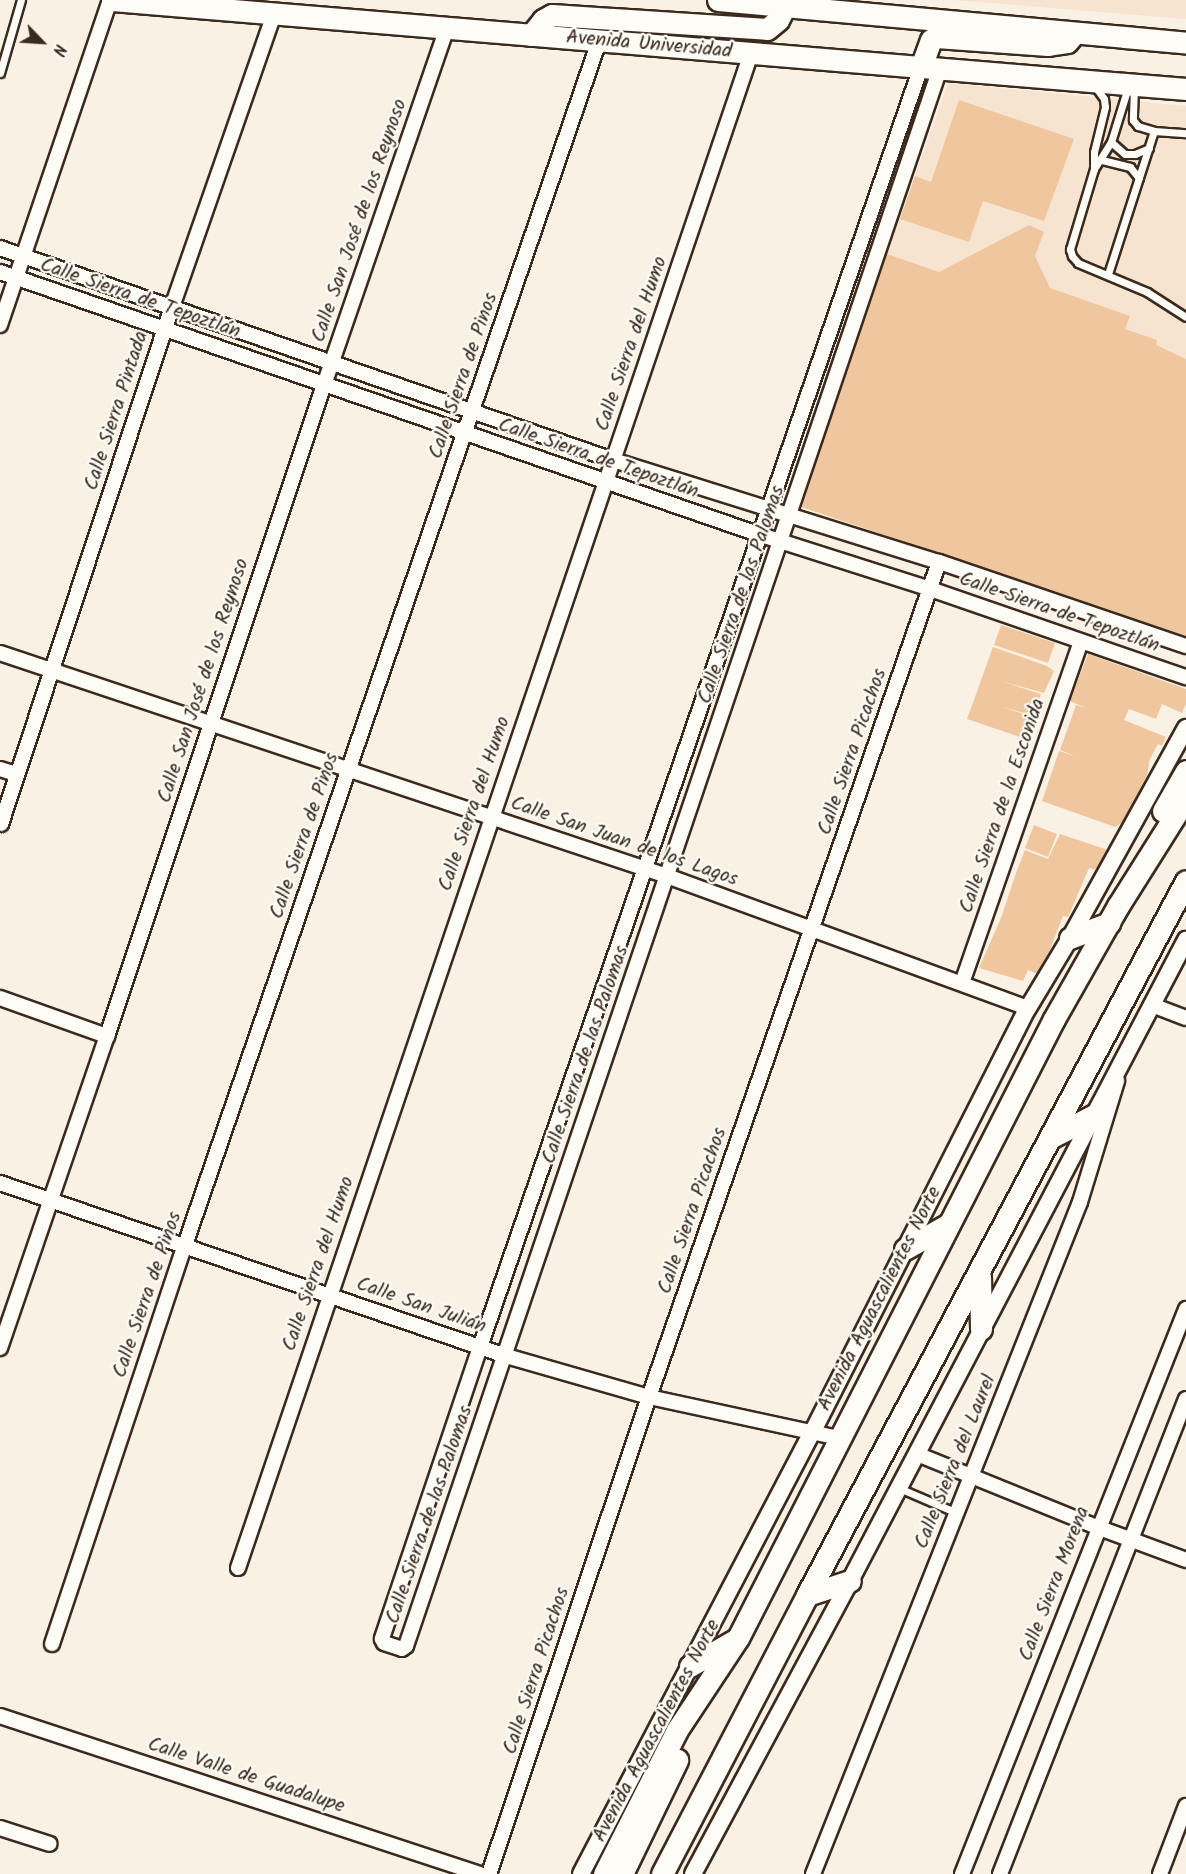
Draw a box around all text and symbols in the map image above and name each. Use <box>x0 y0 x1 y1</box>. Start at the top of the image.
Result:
north arrow <box>12 12 72 72</box>
street label: Avenida Universidad <box>565 26 733 64</box>
text: N <box>45 40 72 60</box>
street label: Calle San José de los Reynoso <box>307 96 413 346</box>
street label: Calle Sierra de Tepoztlán <box>37 253 243 345</box>
street label: Calle Sierra del Humo <box>591 254 673 434</box>
street label: Calle Sierra de Pinos <box>424 290 504 462</box>
street label: Calle Sierra Pintada <box>80 328 154 494</box>
street label: Calle Sierra de Tepoztlán <box>495 413 701 505</box>
street label: Calle Sierra de las Palomas <box>693 483 791 707</box>
street label: Calle San José de los Reynoso <box>153 556 255 806</box>
street label: Calle Sierra de Tepoztlán <box>956 567 1162 659</box>
street label: Calle Sierra Picachos <box>813 666 893 838</box>
street label: Calle Sierra de la Esconida <box>955 696 1051 916</box>
street label: Calle Sierra del Humo <box>434 714 516 894</box>
street label: Calle Sierra de Pinos <box>265 750 345 922</box>
street label: Calle San Juan de los Lagos <box>507 792 741 892</box>
street label: Calle Sierra de las Palomas <box>537 943 635 1167</box>
street label: Calle Sierra Picachos <box>653 1125 733 1297</box>
street label: Calle Sierra del Humo <box>278 1174 360 1354</box>
street label: Avenida Aguascalientes Norte <box>813 1183 947 1415</box>
street label: Calle Sierra de Pinos <box>108 1209 188 1381</box>
street label: Calle San Julián <box>353 1273 489 1339</box>
street label: Calle Sierra del Laurel <box>910 1371 1002 1553</box>
street label: Calle Sierra de las Palomas <box>381 1403 479 1627</box>
street label: Calle Sierra Morena <box>1014 1503 1096 1665</box>
street label: Calle Sierra Picachos <box>499 1584 575 1758</box>
street label: Avenida Aguascalientes Norte <box>588 1616 726 1846</box>
street label: Calle Valle de Guadalupe <box>144 1733 348 1819</box>

